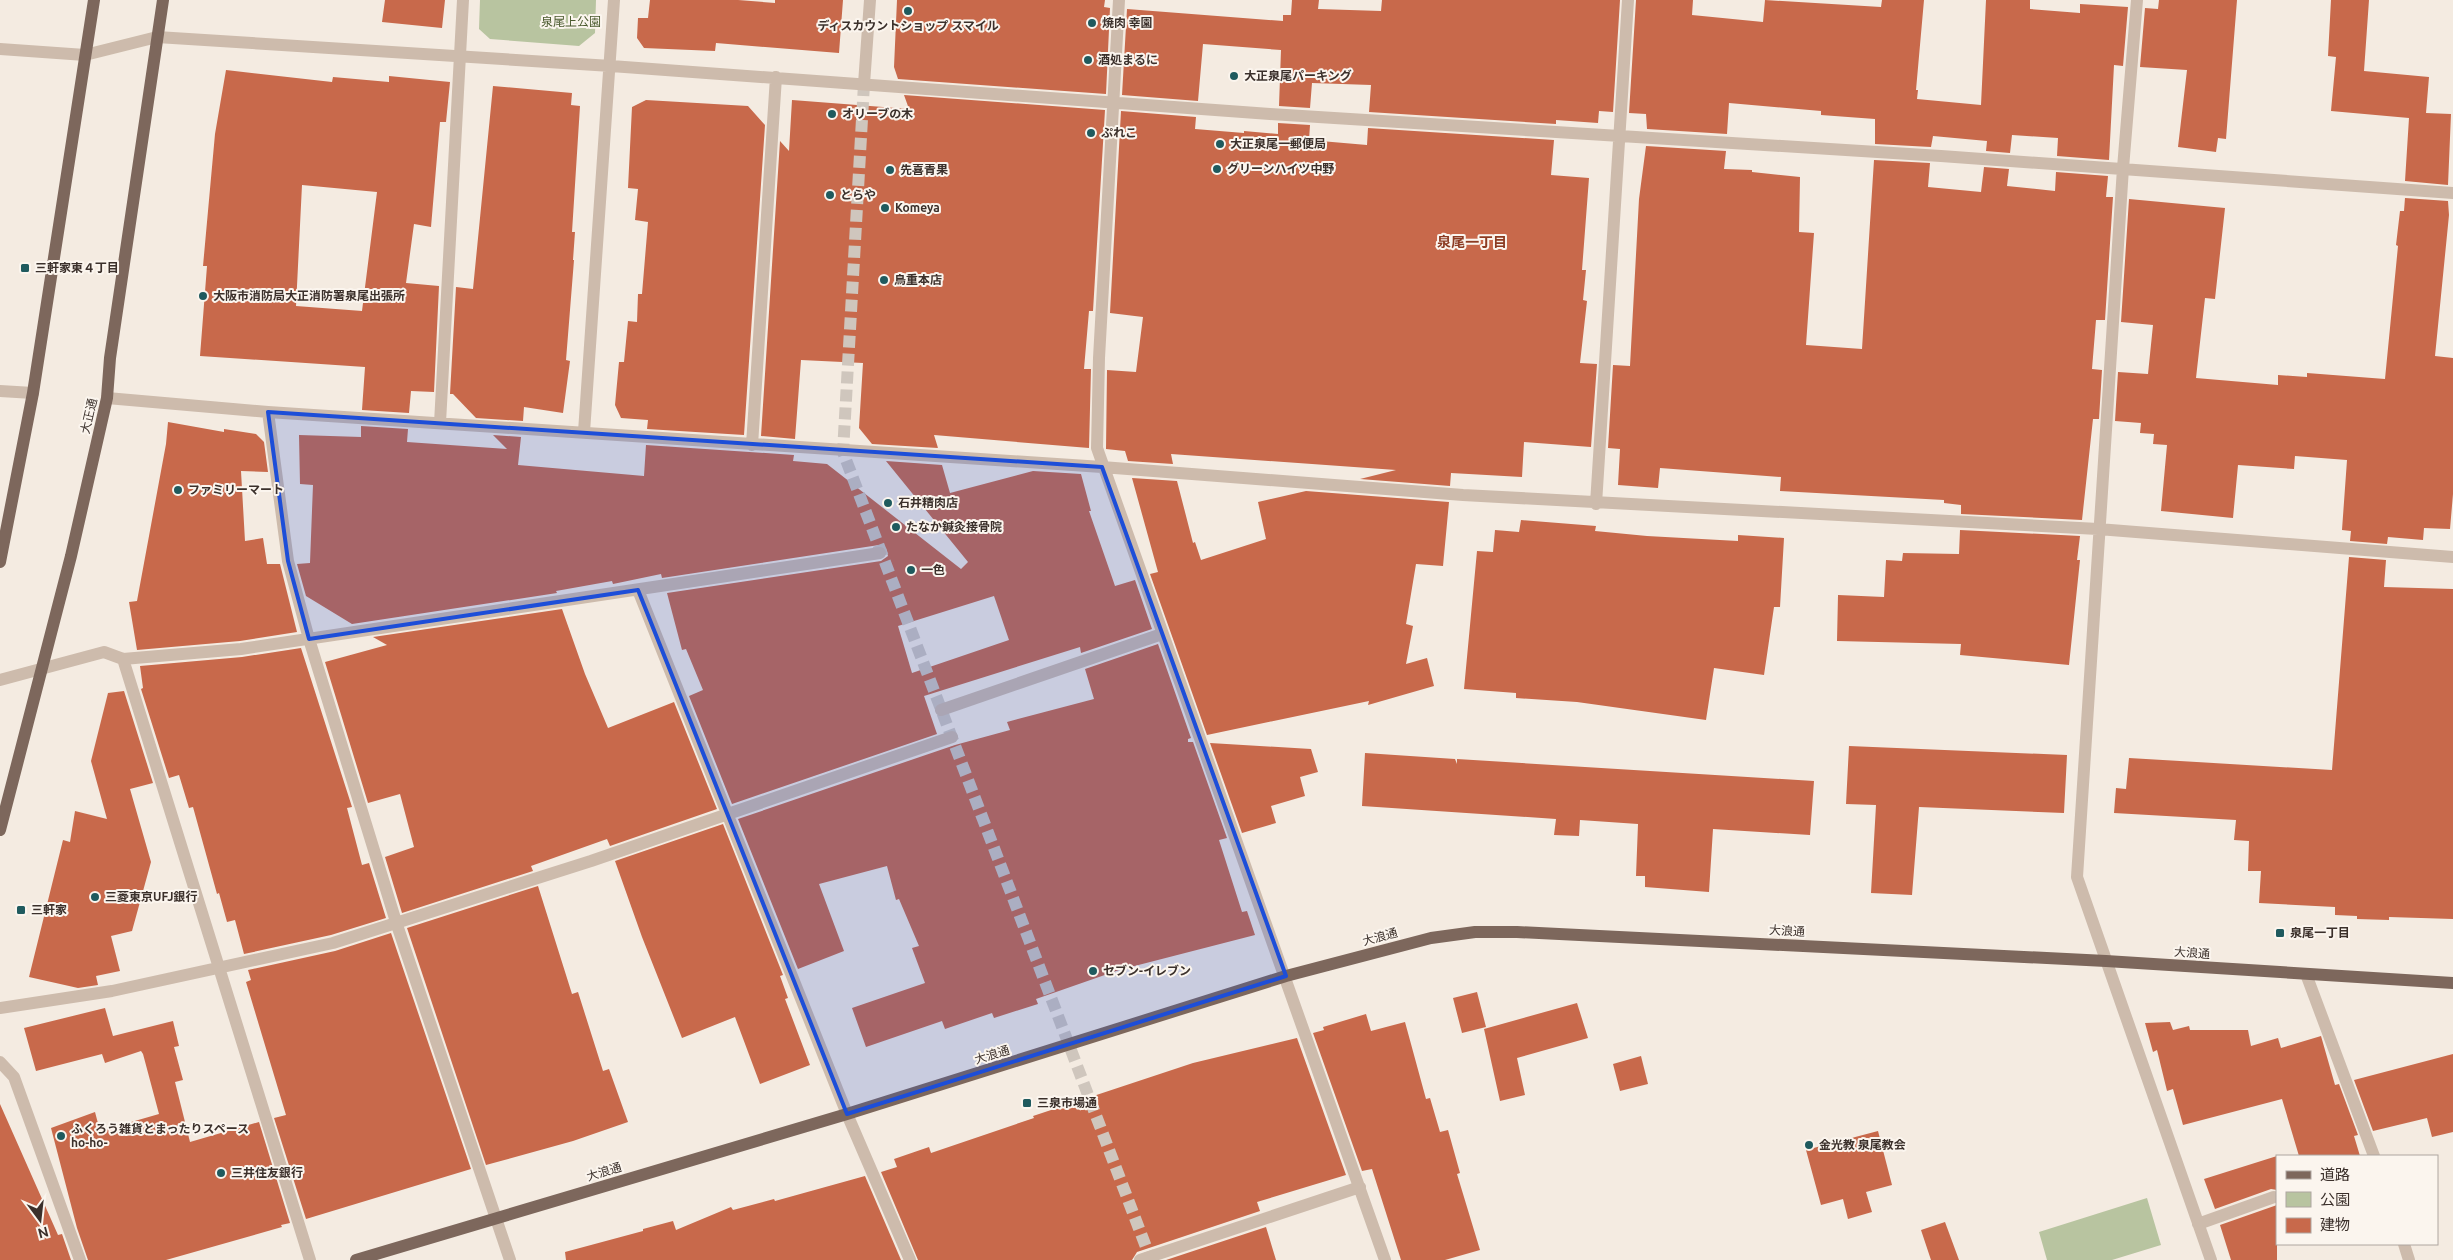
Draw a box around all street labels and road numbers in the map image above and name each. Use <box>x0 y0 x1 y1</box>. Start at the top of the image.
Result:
street label: 大正通 <box>78 397 99 435</box>
street label: 大浪通 <box>1769 923 1805 938</box>
street label: 大浪通 <box>1361 926 1399 947</box>
street label: 大浪通 <box>2174 945 2210 960</box>
street label: 大浪通 <box>973 1043 1011 1066</box>
street label: 大浪通 <box>585 1160 623 1183</box>

